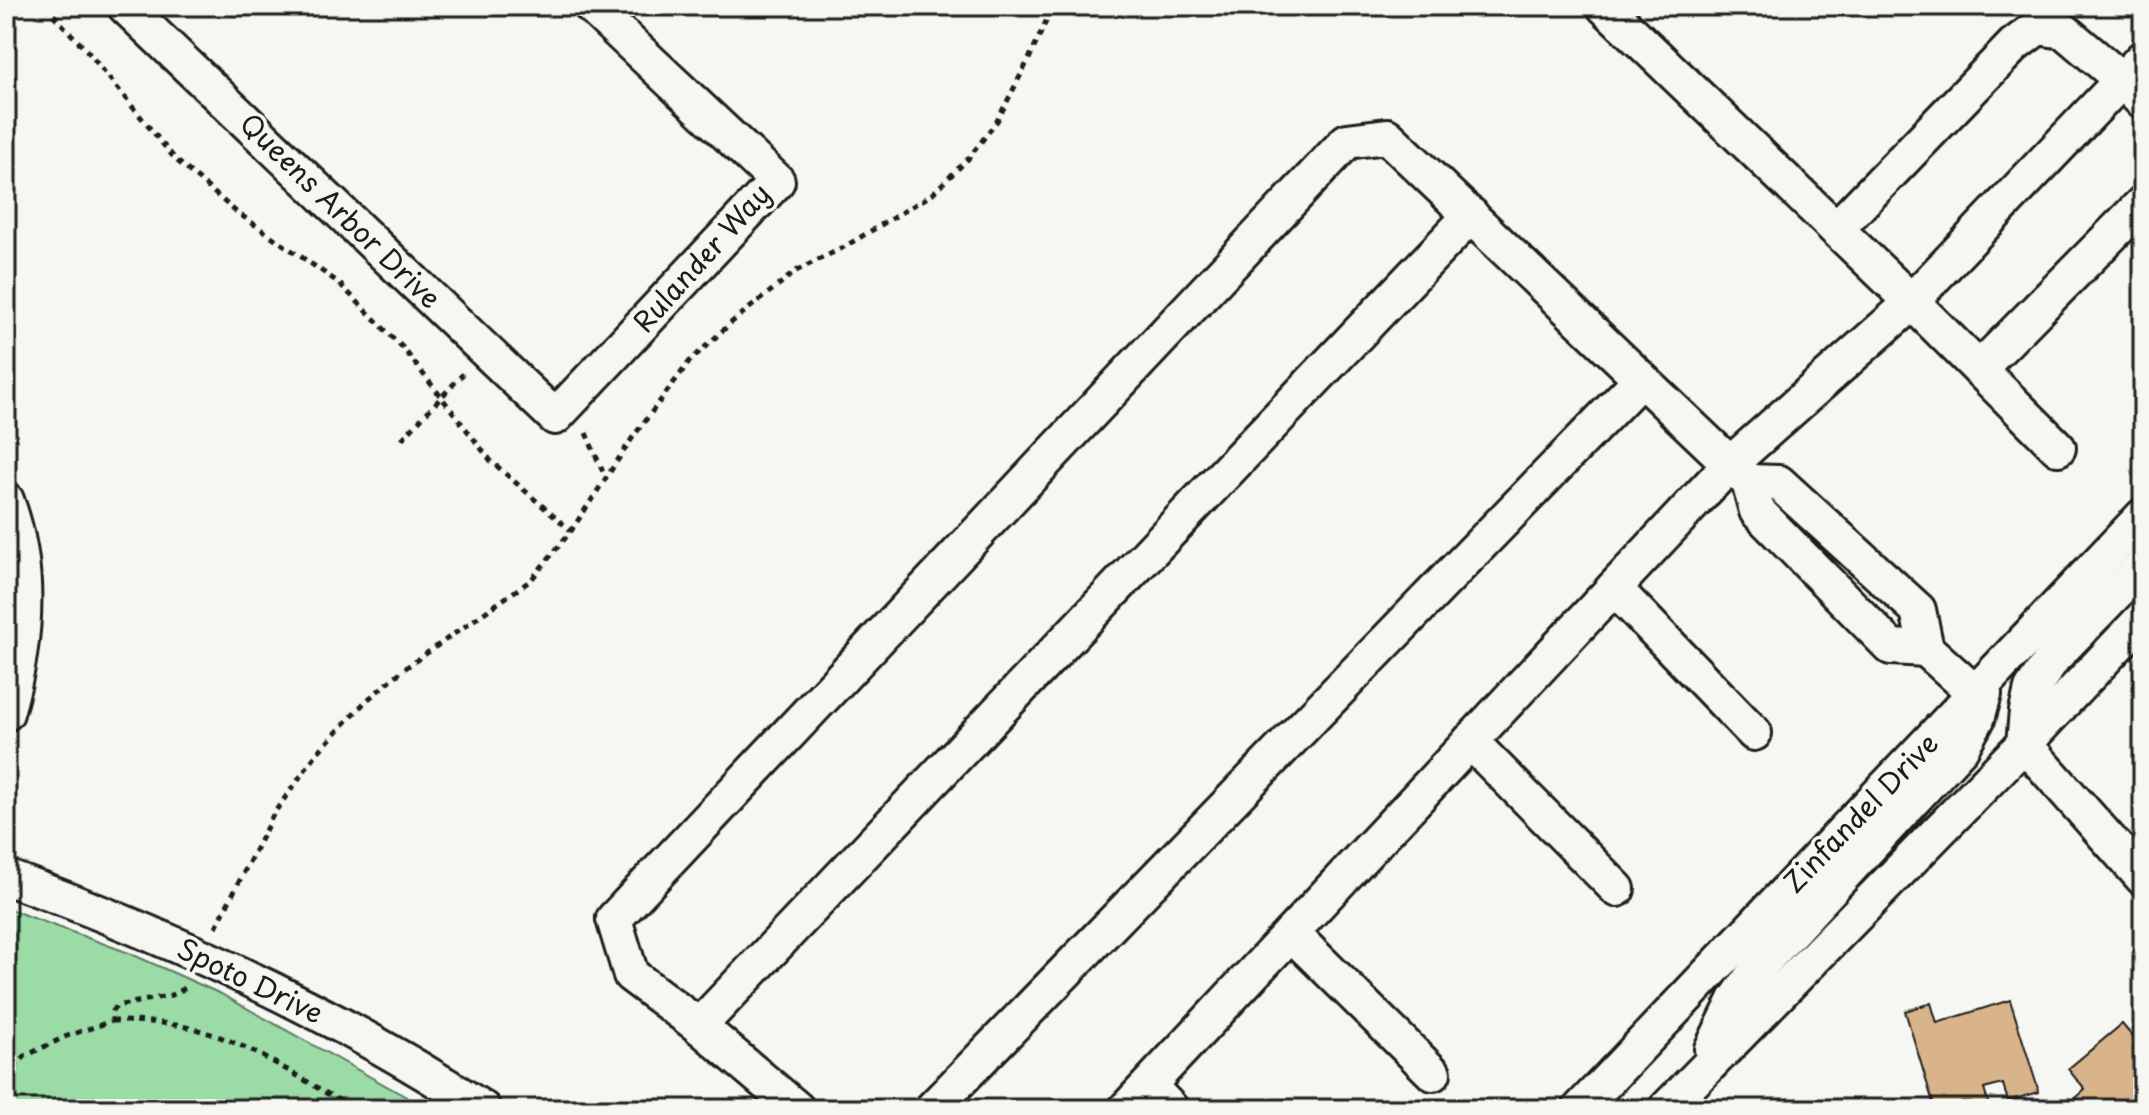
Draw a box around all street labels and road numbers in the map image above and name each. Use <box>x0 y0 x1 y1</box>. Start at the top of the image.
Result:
street label: Queens Arbor Drive <box>231 102 452 318</box>
street label: Rulander Way <box>622 173 780 341</box>
street label: Zinfandel Drive <box>1772 722 1948 902</box>
street label: Spoto Drive <box>170 926 331 1034</box>

